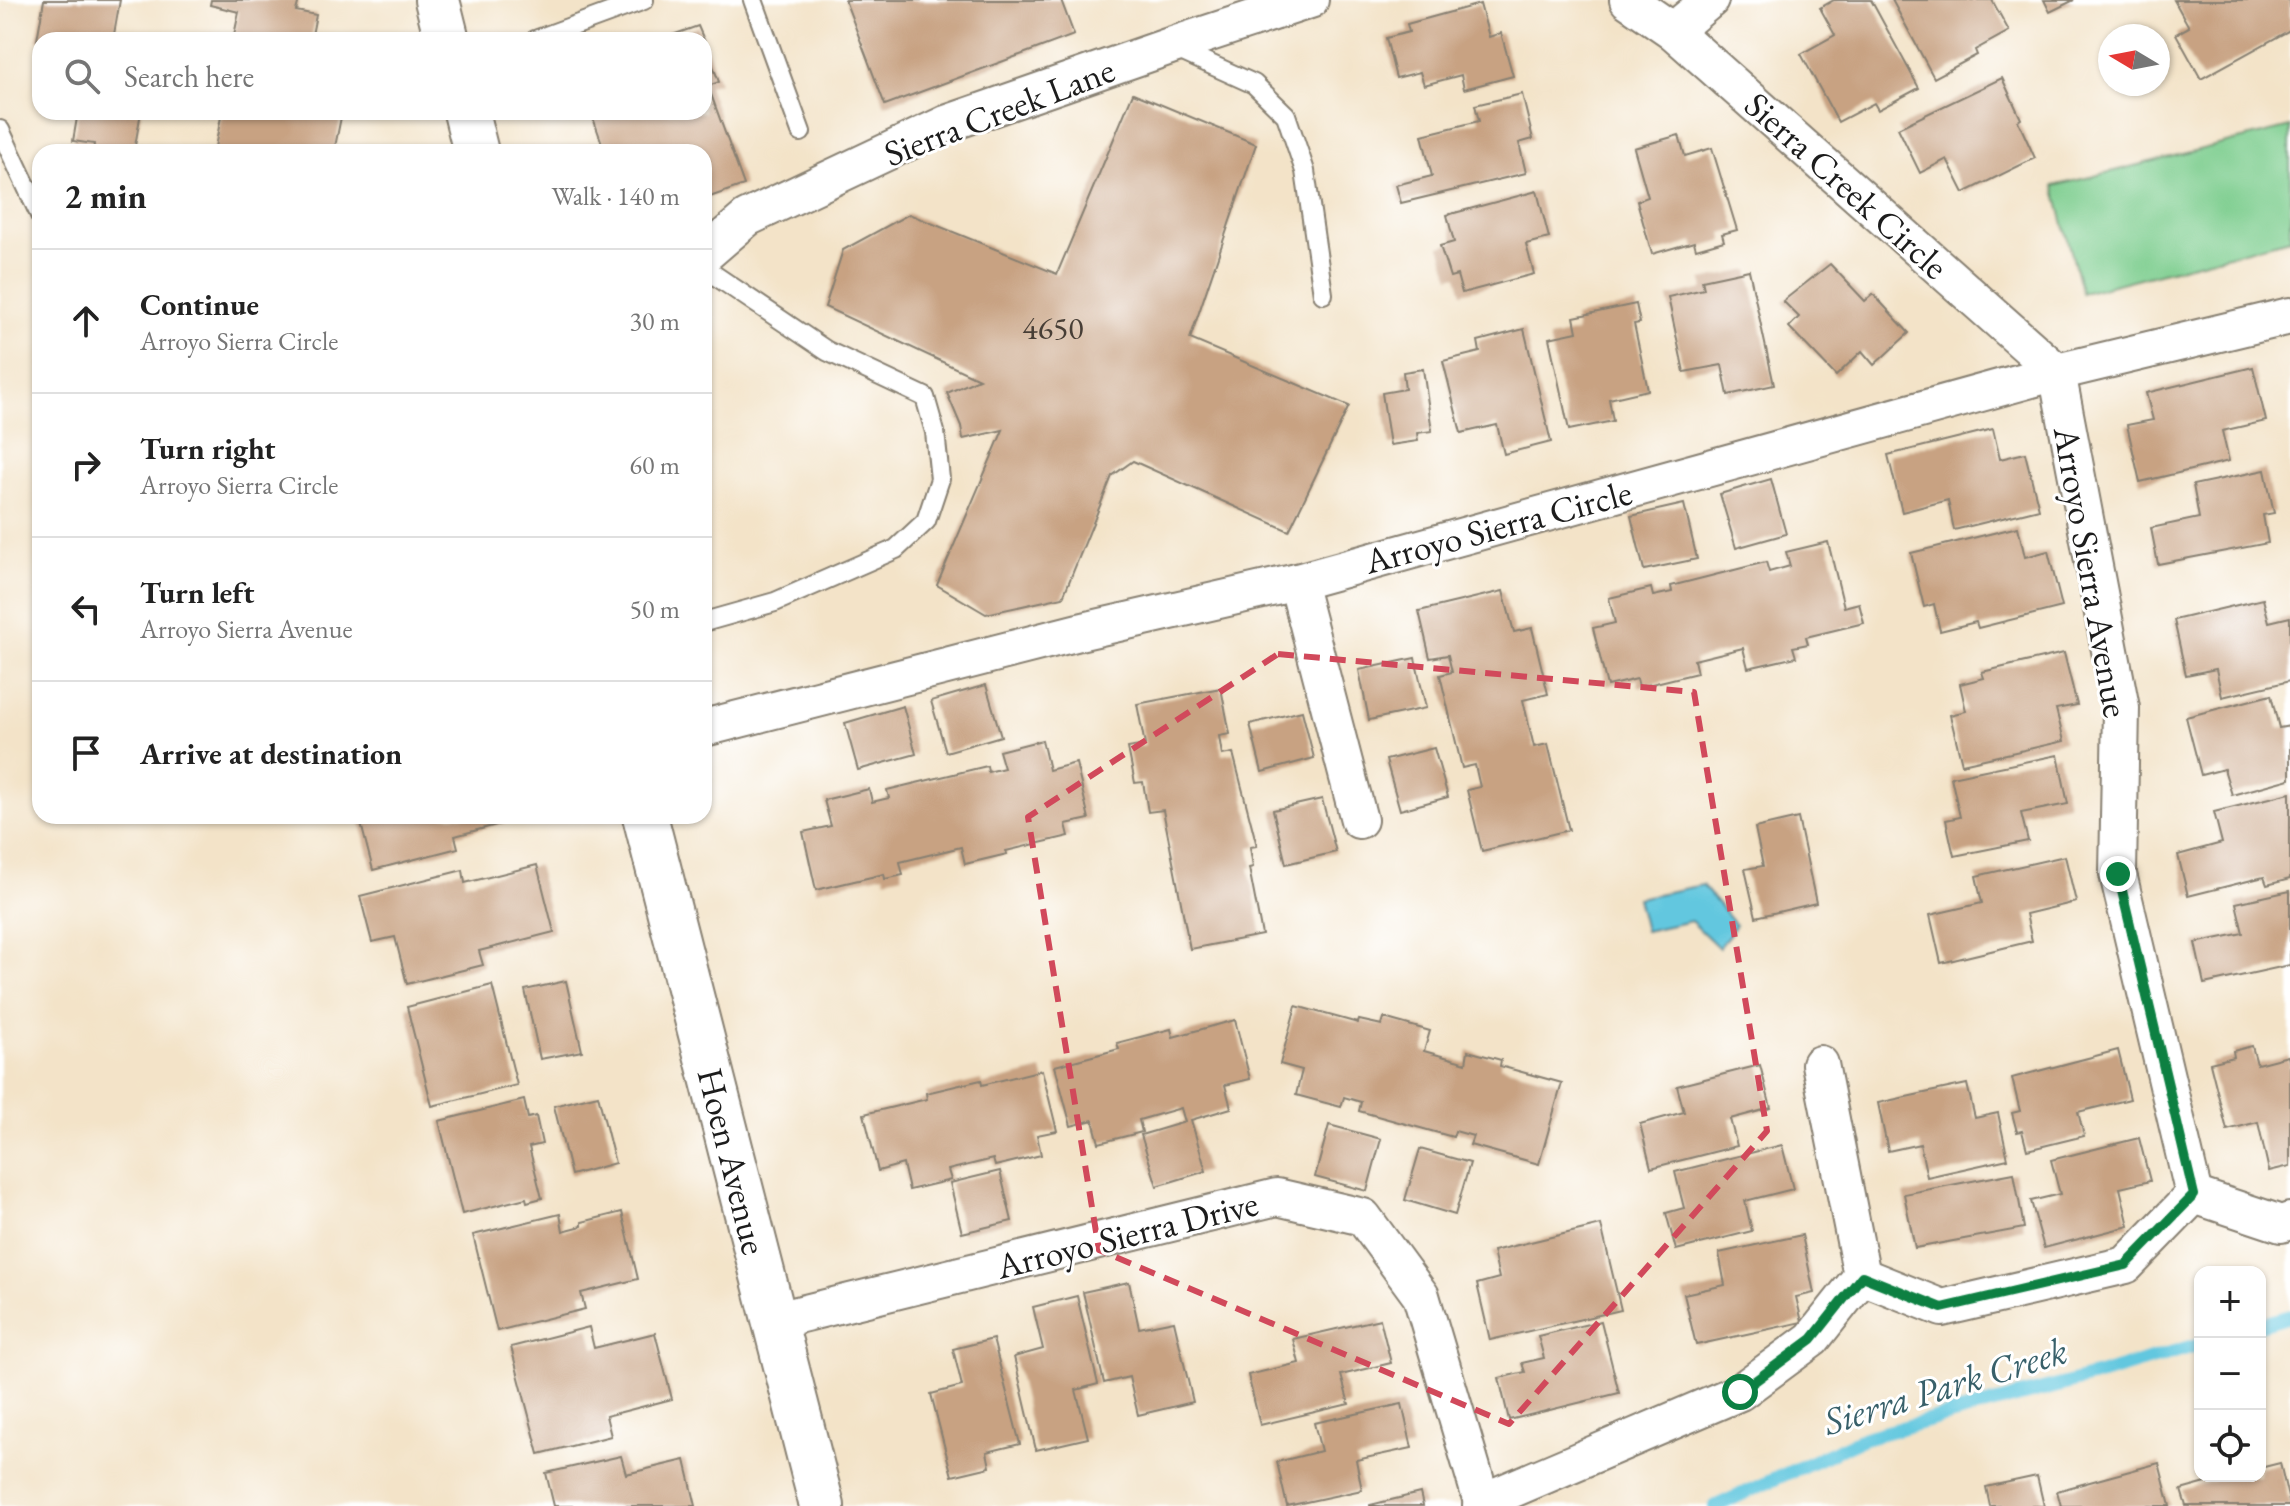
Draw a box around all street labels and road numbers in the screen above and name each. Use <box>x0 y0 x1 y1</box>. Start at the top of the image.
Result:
street label: Sierra Creek Lane <box>877 46 1121 177</box>
street label: Sierra Creek Circle <box>1735 81 1958 289</box>
street label: Arroyo Sierra Avenue <box>2043 422 2140 721</box>
street label: Arroyo Sierra Circle <box>1358 468 1637 585</box>
street label: Hoen Avenue <box>687 1063 778 1259</box>
street label: Arroyo Sierra Drive <box>990 1179 1263 1290</box>

